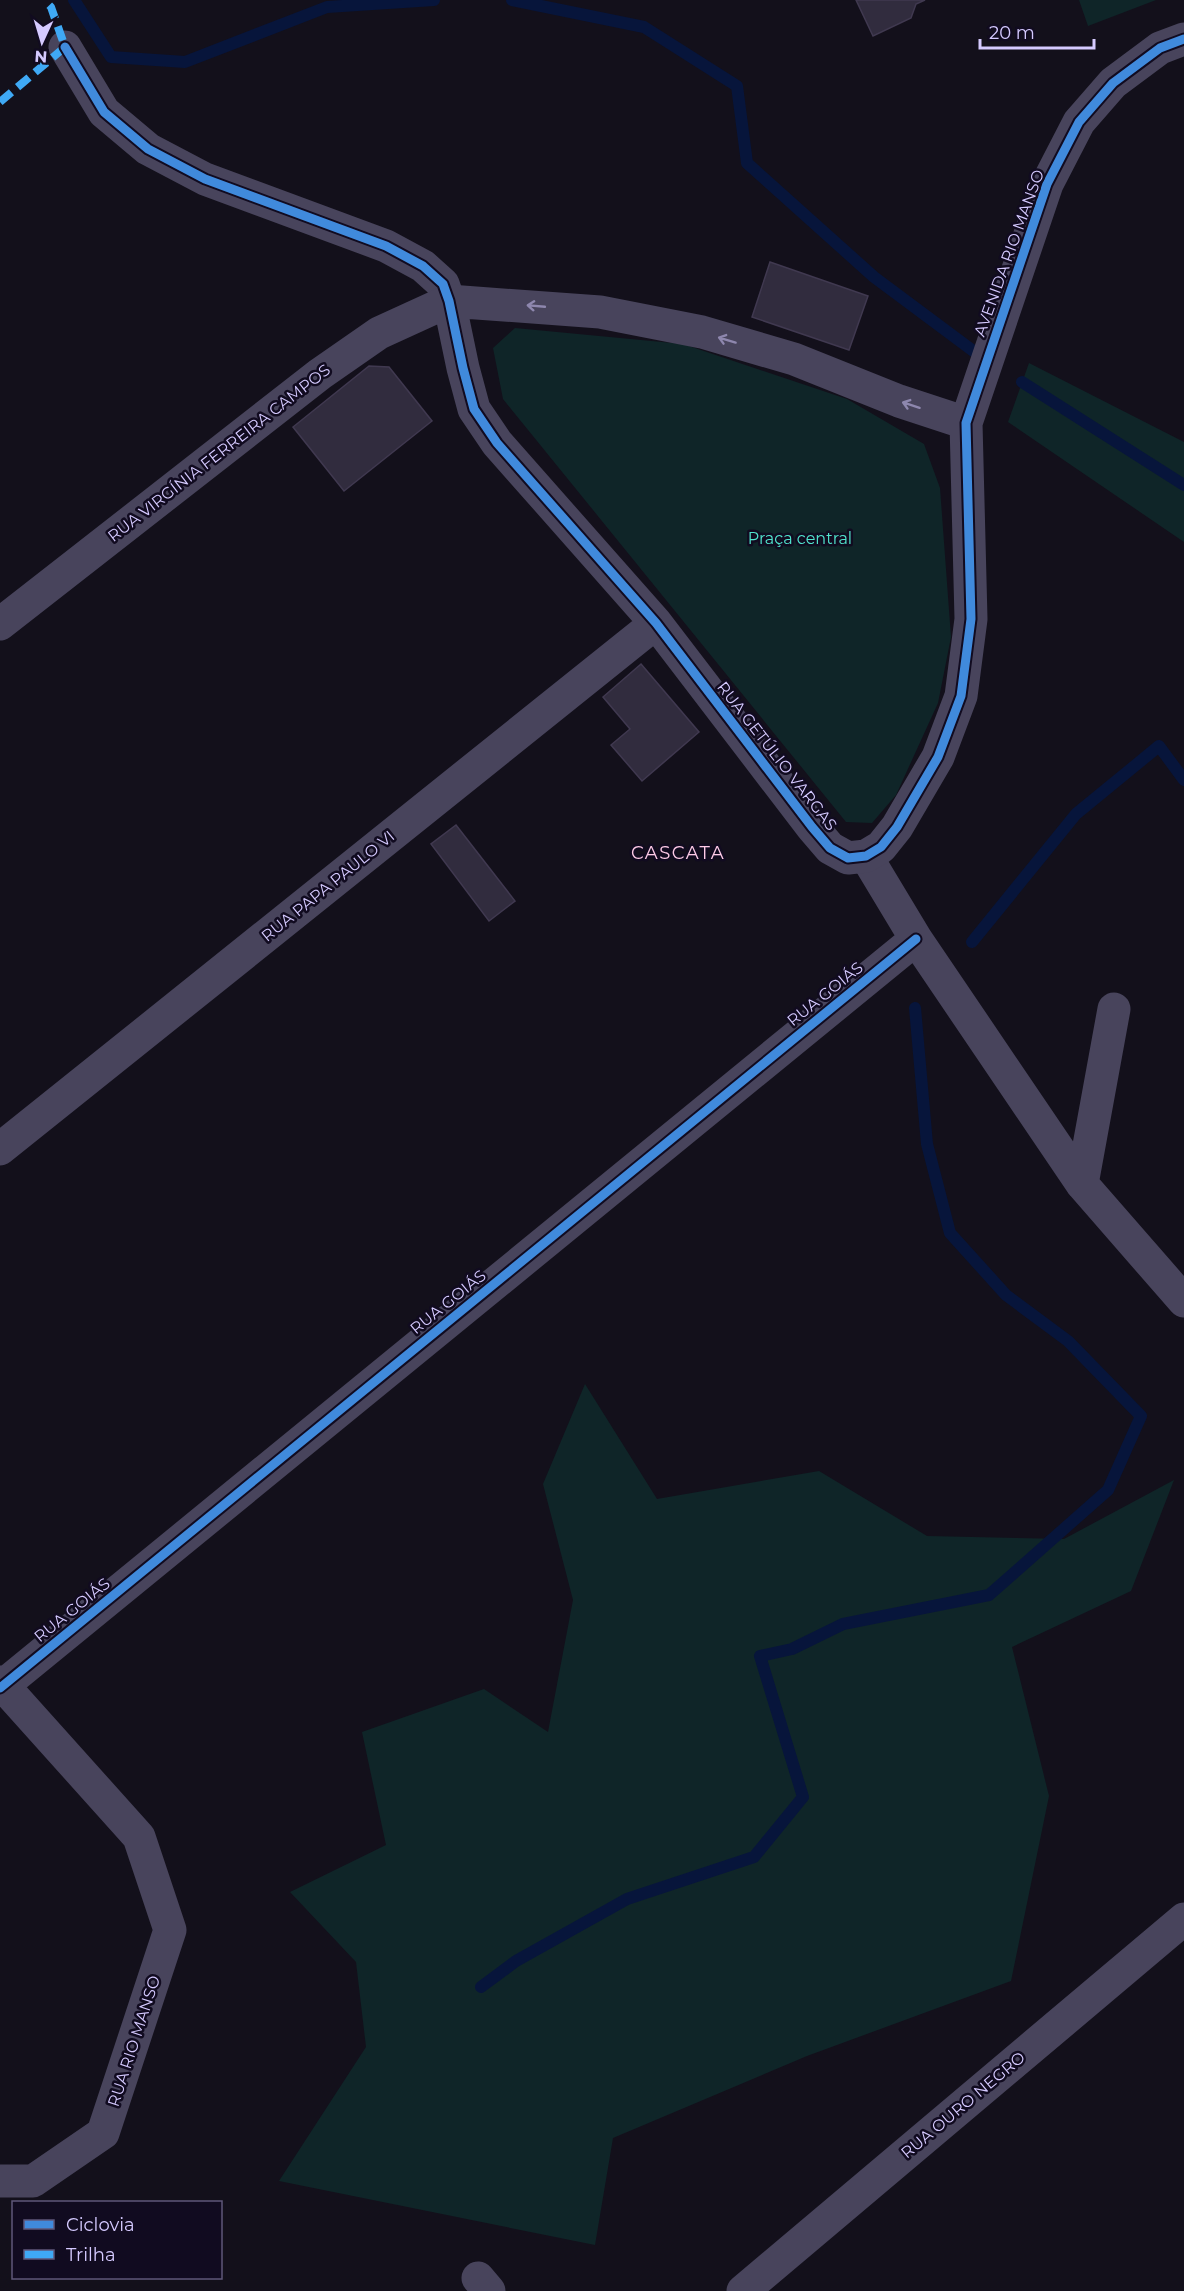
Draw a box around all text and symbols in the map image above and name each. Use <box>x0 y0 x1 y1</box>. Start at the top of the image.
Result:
north arrow <box>12 12 72 72</box>
scale bar <box>980 12 1094 50</box>
text: 20 m <box>989 22 1035 44</box>
text: N <box>34 47 48 66</box>
street label: AVENIDA RIO MANSO <box>970 167 1048 339</box>
one-way arrow <box>526 300 546 311</box>
one-way arrow <box>718 334 737 345</box>
street label: RUA VIRGÍNIA FERREIRA CAMPOS <box>104 360 334 546</box>
one-way arrow <box>902 399 921 410</box>
park label: Praça central <box>748 529 852 548</box>
street label: RUA GETÚLIO VARGAS <box>713 678 841 834</box>
street label: RUA PAPA PAULO VI <box>258 827 398 945</box>
district label: CASCATA <box>631 842 725 864</box>
street label: RUA GOIÁS <box>783 958 867 1030</box>
street label: RUA GOIÁS <box>406 1266 490 1338</box>
street label: RUA GOIÁS <box>30 1574 114 1646</box>
street label: RUA RIO MANSO <box>104 1973 164 2109</box>
street label: RUA OURO NEGRO <box>897 2048 1029 2162</box>
legend <box>12 2201 222 2279</box>
text: Ciclovia <box>66 2214 135 2236</box>
text: Trilha <box>66 2244 116 2266</box>

